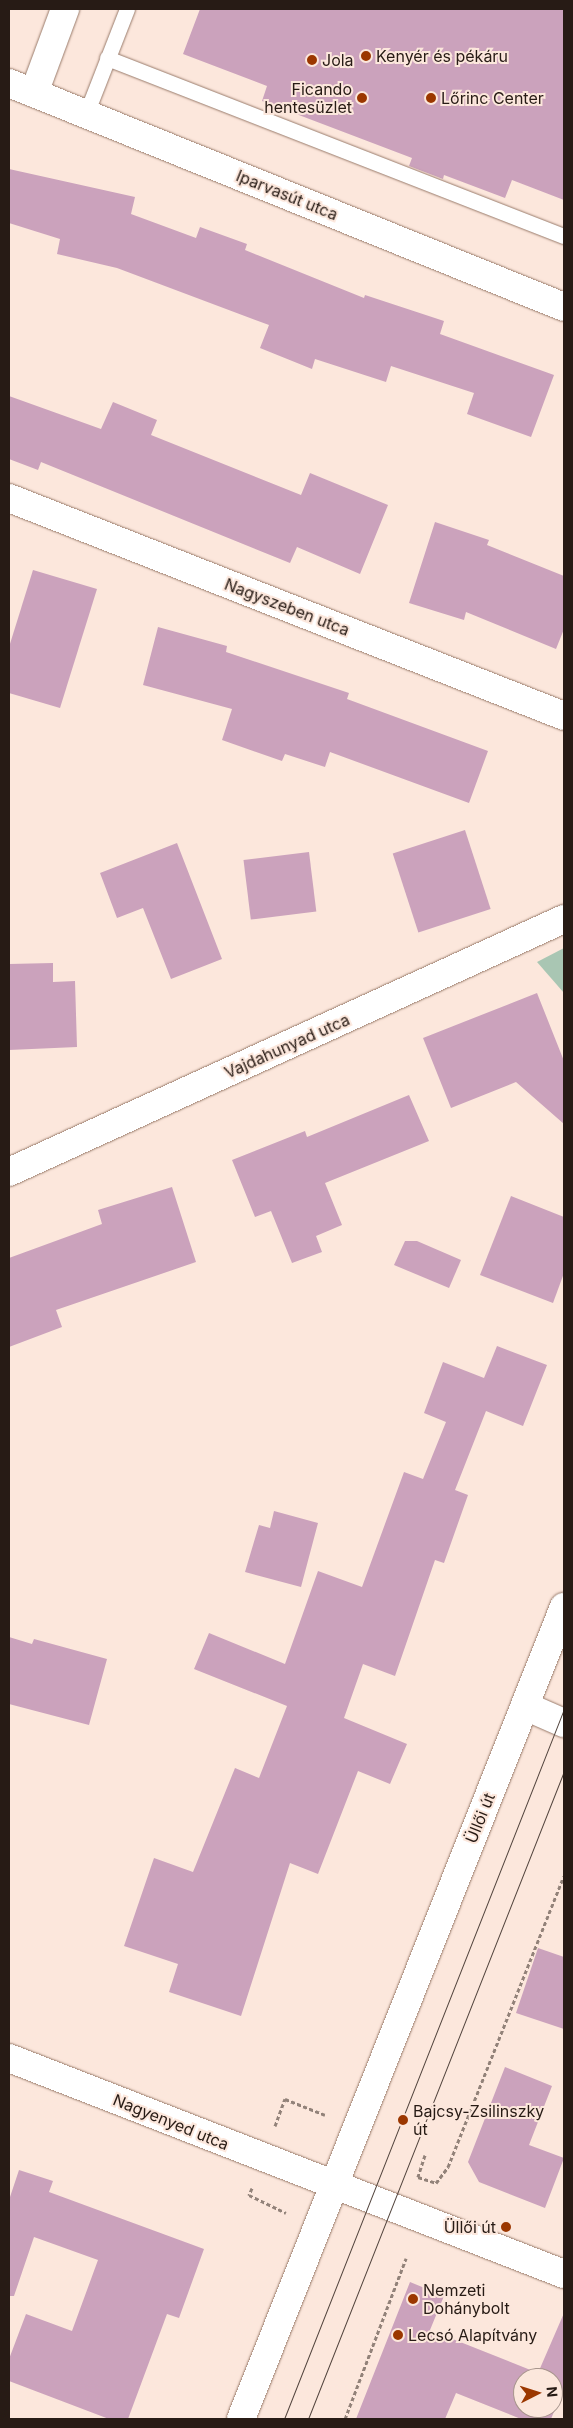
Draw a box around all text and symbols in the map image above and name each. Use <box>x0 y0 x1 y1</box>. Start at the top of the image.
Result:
place label: Kenyér és pékáru <box>376 46 508 66</box>
place label: Jola <box>322 50 354 70</box>
marker: Kenyér és pékáru <box>360 50 372 62</box>
marker: Jola <box>306 54 318 66</box>
place label: Ficando hentesüzlet <box>264 79 352 117</box>
place label: Lőrinc Center <box>441 88 544 108</box>
marker: Ficando hentesüzlet <box>356 92 368 104</box>
marker: Lőrinc Center <box>425 92 437 104</box>
street label: Iparvasút utca <box>233 166 341 224</box>
street label: Nagyszeben utca <box>222 574 352 640</box>
street label: Vajdahunyad utca <box>221 1010 353 1082</box>
street label: Üllői út <box>461 1790 499 1846</box>
street label: Nagyenyed utca <box>110 2090 232 2154</box>
place label: Bajcsy-Zsilinszky út <box>413 2101 544 2139</box>
marker: Bajcsy-Zsilinszky út <box>397 2114 409 2126</box>
place label: Üllői út <box>444 2217 496 2237</box>
marker: Üllői út <box>500 2221 512 2233</box>
place label: Nemzeti Dohánybolt <box>423 2280 510 2318</box>
marker: Nemzeti Dohánybolt <box>407 2293 419 2305</box>
place label: Lecsó Alapítvány <box>408 2325 537 2345</box>
marker: Lecsó Alapítvány <box>392 2329 404 2341</box>
north arrow <box>513 2368 563 2418</box>
text: N <box>544 2386 561 2398</box>

